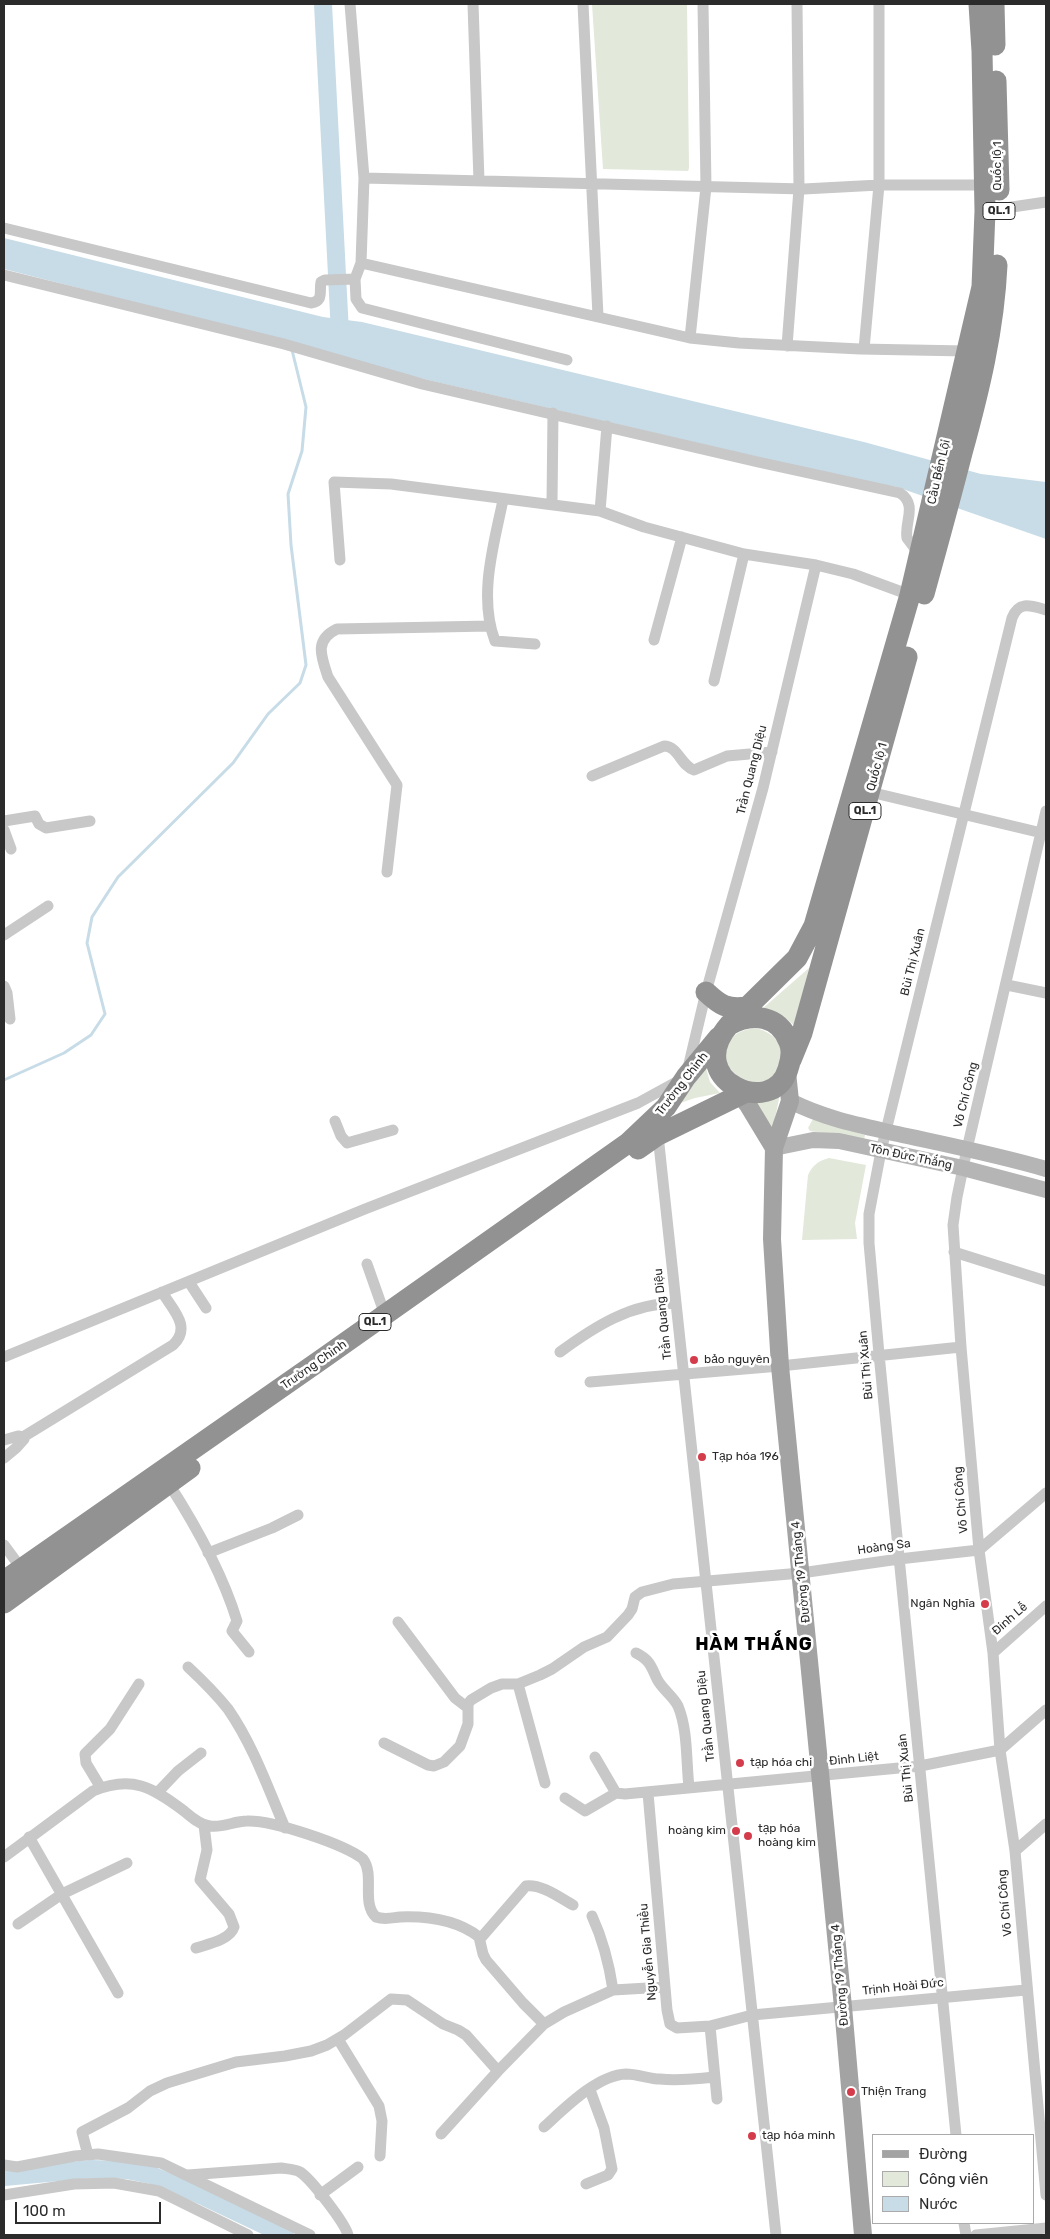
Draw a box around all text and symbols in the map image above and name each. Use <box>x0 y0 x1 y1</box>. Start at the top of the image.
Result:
street label: Quốc lộ 1 <box>991 141 1005 191</box>
road number: QL.1 <box>983 202 1015 220</box>
street label: Cầu Bến Lội <box>925 438 953 506</box>
street label: Trần Quang Diệu <box>734 724 770 816</box>
street label: Quốc lộ 1 <box>864 741 890 793</box>
road number: QL.1 <box>849 802 881 819</box>
street label: Bùi Thị Xuân <box>898 927 928 997</box>
street label: Trường Chinh <box>653 1049 711 1119</box>
street label: Võ Chí Công <box>951 1060 981 1130</box>
street label: Tôn Đức Thắng <box>868 1141 954 1173</box>
street label: Trần Quang Diệu <box>651 1268 675 1360</box>
road number: QL.1 <box>359 1314 391 1330</box>
street label: Bùi Thị Xuân <box>856 1330 876 1400</box>
street label: Trường Chinh <box>278 1337 350 1393</box>
place label: bảo nguyên <box>704 1353 770 1367</box>
marker: bảo nguyên <box>688 1354 700 1366</box>
place label: Tạp hóa 196 <box>712 1450 779 1464</box>
marker: Tạp hóa 196 <box>696 1451 708 1463</box>
street label: Võ Chí Công <box>951 1466 971 1534</box>
street label: Đường 19 Tháng 4 <box>788 1520 814 1624</box>
street label: Hoàng Sa <box>856 1536 912 1558</box>
place label: Ngân Nghĩa <box>910 1597 975 1611</box>
marker: Ngân Nghĩa <box>979 1598 991 1610</box>
street label: Đinh Lễ <box>989 1600 1031 1638</box>
district label: HÀM THẮNG <box>694 1634 814 1656</box>
street label: Trần Quang Diệu <box>694 1670 718 1762</box>
street label: Bùi Thị Xuân <box>895 1733 917 1803</box>
street label: Đinh Liệt <box>828 1749 880 1769</box>
place label: tạp hóa chi <box>750 1756 812 1770</box>
marker: tạp hóa chi <box>734 1757 746 1769</box>
place label: tạp hóa hoàng kim <box>758 1822 816 1850</box>
place label: hoàng kim <box>668 1824 726 1838</box>
marker: hoàng kim <box>730 1825 742 1837</box>
marker: tạp hóa hoàng kim <box>742 1830 754 1842</box>
street label: Võ Chí Công <box>995 1869 1015 1937</box>
street label: Nguyễn Gia Thiều <box>637 1903 659 2001</box>
street label: Đường 19 Tháng 4 <box>828 1923 852 2027</box>
street label: Trịnh Hoài Đức <box>862 1976 944 1998</box>
place label: Thiện Trang <box>861 2085 926 2099</box>
marker: Thiện Trang <box>845 2086 857 2098</box>
place label: tạp hóa minh <box>762 2129 835 2143</box>
marker: tạp hóa minh <box>746 2130 758 2142</box>
legend <box>872 2134 1035 2224</box>
text: Đường <box>919 2145 967 2163</box>
text: Công viên <box>919 2170 988 2188</box>
scale bar <box>18 2192 164 2224</box>
text: Nước <box>919 2195 958 2213</box>
text: 100 m <box>23 2202 65 2220</box>

